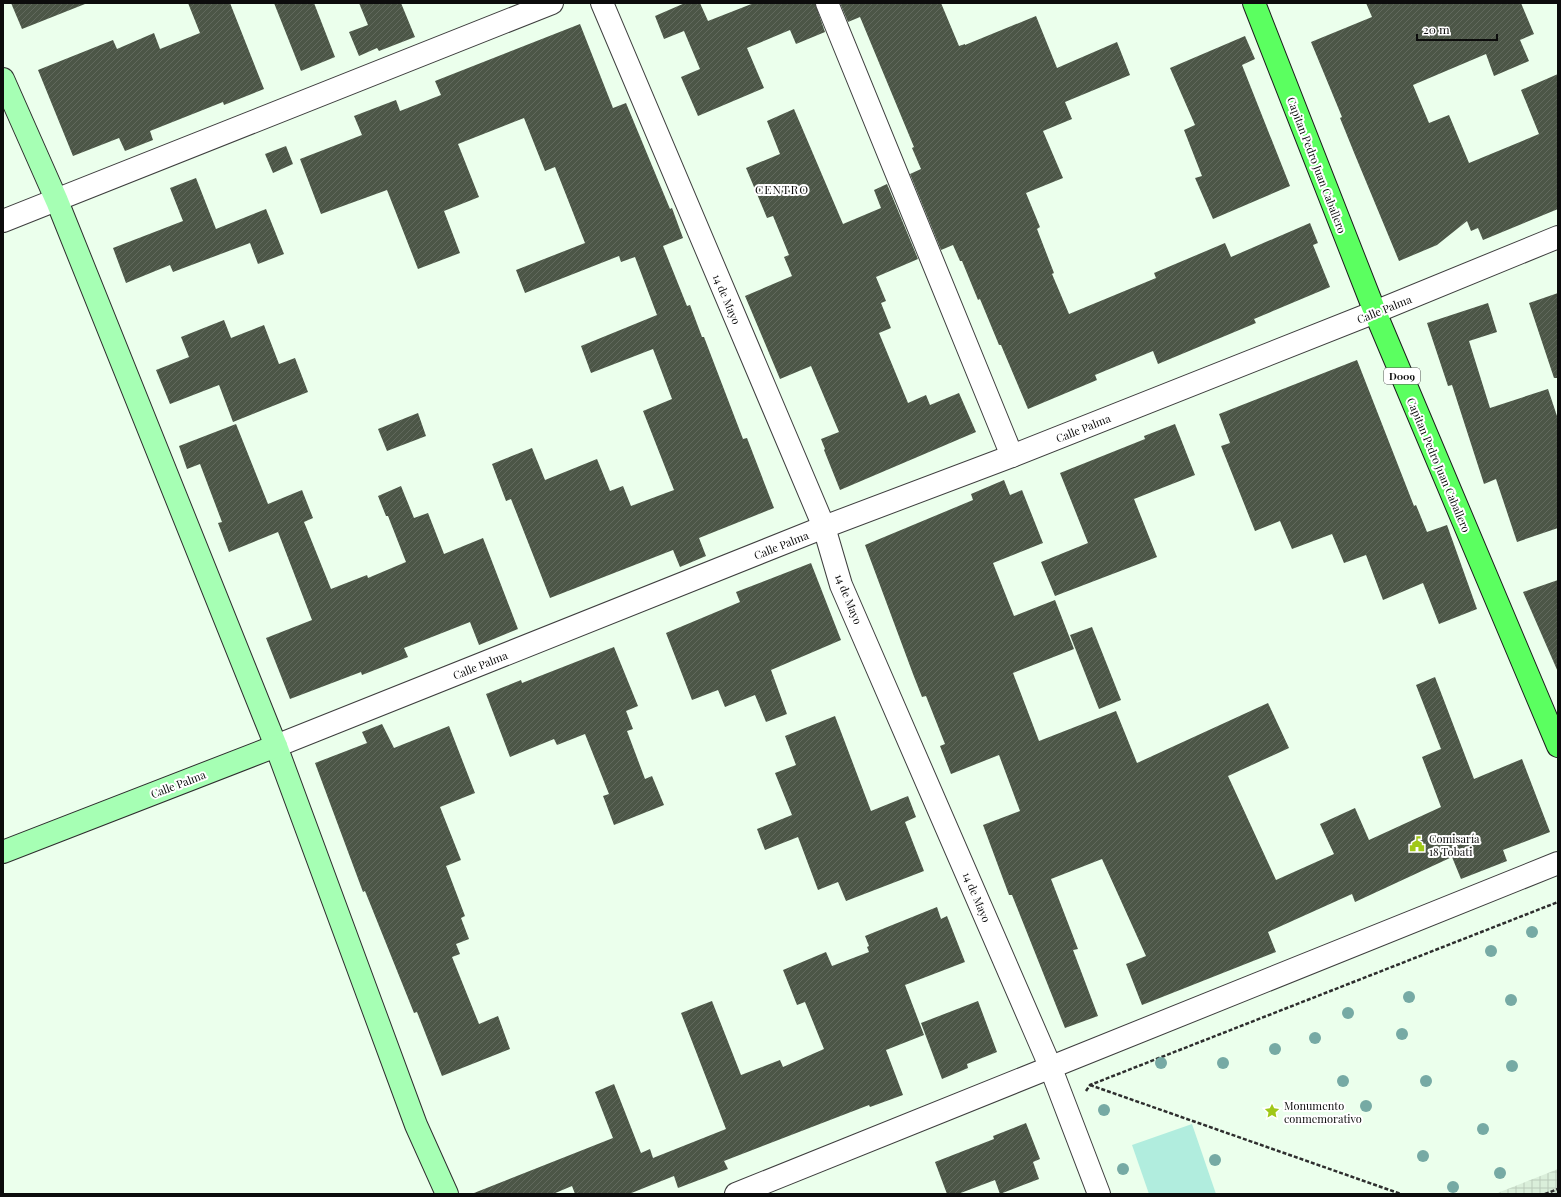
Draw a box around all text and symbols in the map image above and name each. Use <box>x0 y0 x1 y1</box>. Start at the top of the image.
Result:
scale bar <box>1417 16 1497 42</box>
text: 20 m <box>1423 21 1450 37</box>
street label: Capitan Pedro Juan Caballero <box>1284 95 1350 235</box>
district label: CENTRO <box>755 181 809 197</box>
street label: 14 de Mayo <box>710 272 744 326</box>
street label: Calle Palma <box>1354 291 1414 327</box>
road number: D009 <box>1384 368 1420 384</box>
street label: Capitan Pedro Juan Caballero <box>1404 395 1474 535</box>
street label: Calle Palma <box>1053 410 1113 446</box>
street label: Calle Palma <box>751 527 811 563</box>
street label: 14 de Mayo <box>832 571 866 627</box>
street label: Calle Palma <box>450 647 510 683</box>
street label: Calle Palma <box>148 766 208 801</box>
place label: Comisaría 18 Tobati <box>1429 831 1480 859</box>
public building icon: Comisaría 18 Tobati <box>1408 835 1426 853</box>
street label: 14 de Mayo <box>960 870 994 924</box>
place label: Monumento conmemorativo <box>1284 1098 1362 1126</box>
place icon: Monumento conmemorativo <box>1263 1102 1281 1120</box>

